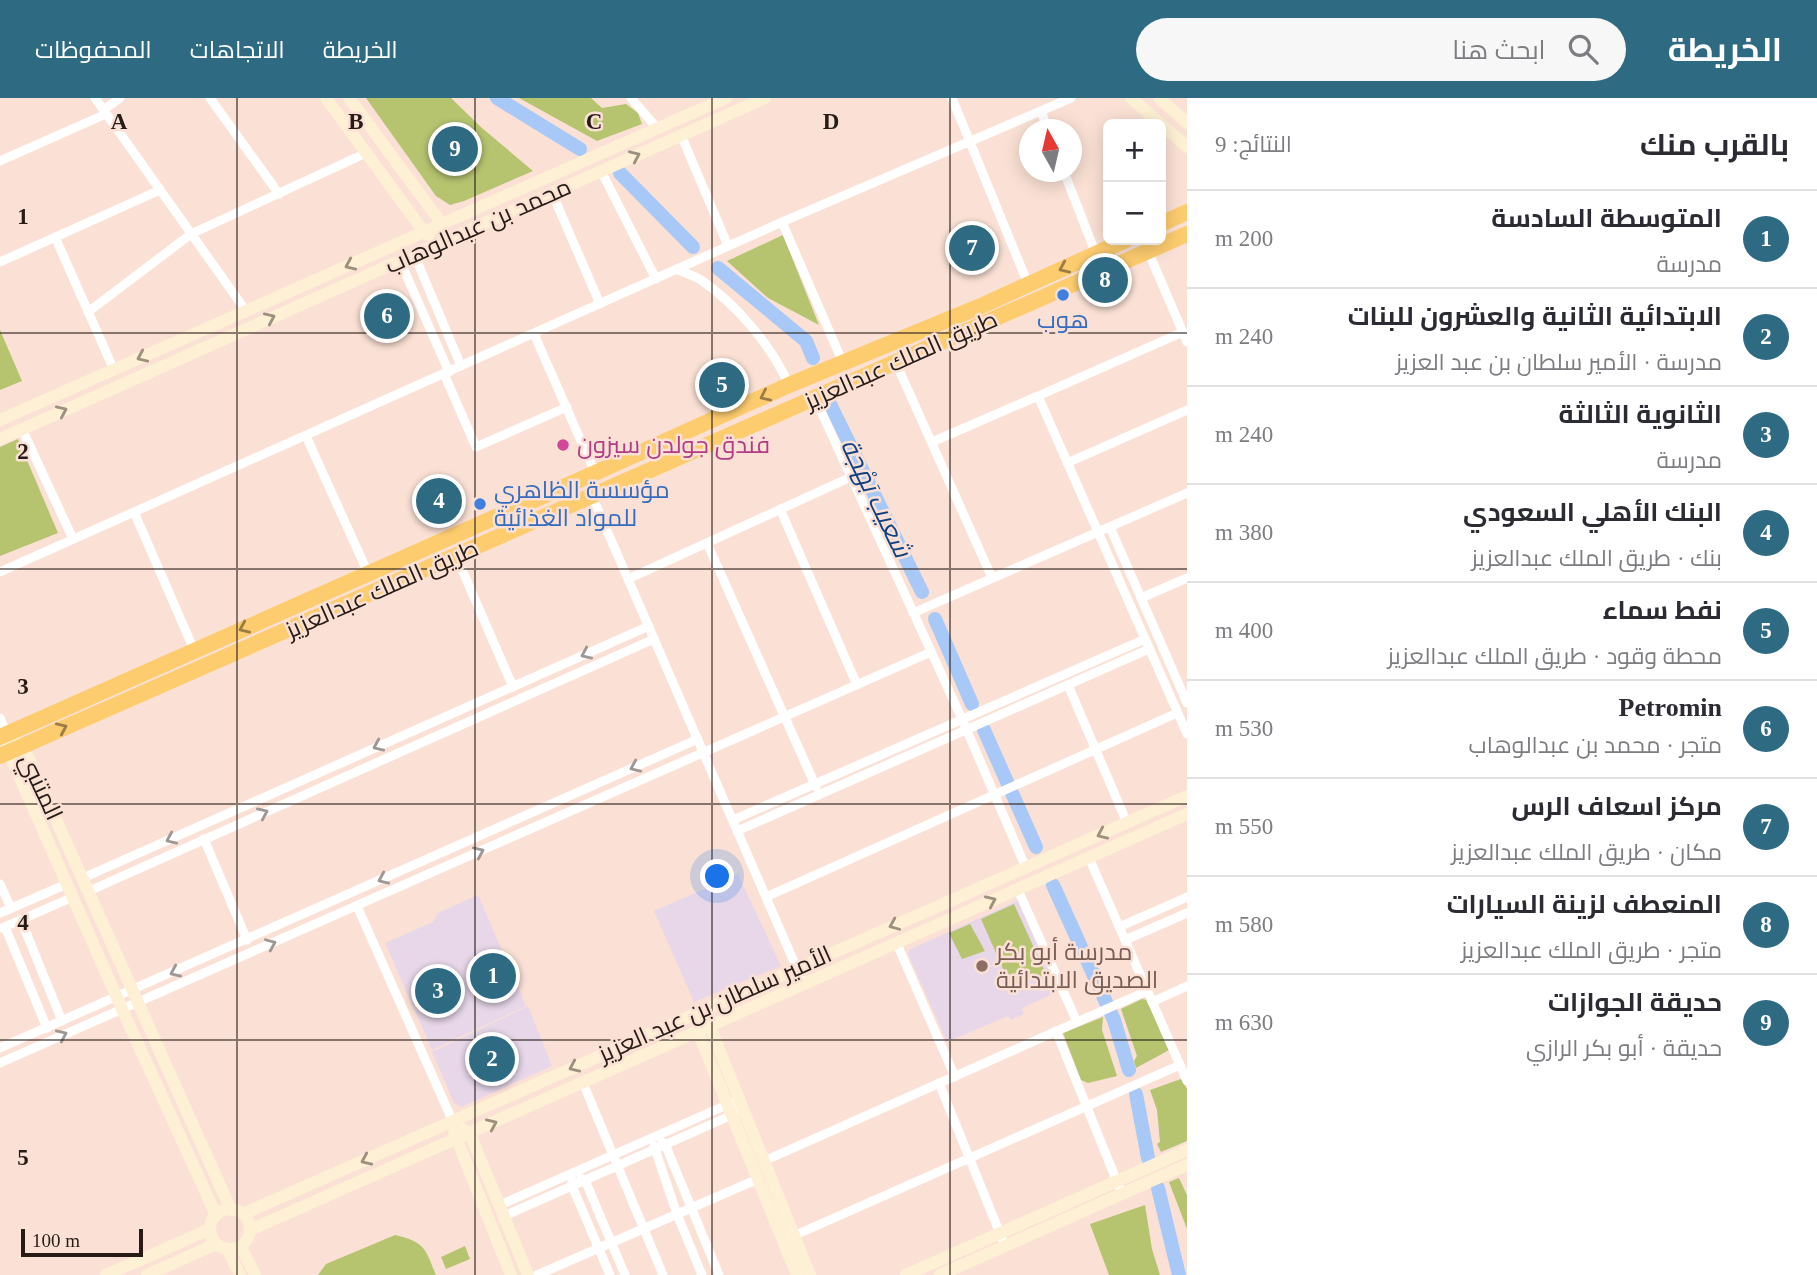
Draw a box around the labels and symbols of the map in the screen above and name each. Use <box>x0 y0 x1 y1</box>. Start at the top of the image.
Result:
text: A <box>111 109 128 134</box>
text: B <box>348 109 364 134</box>
text: C <box>586 109 602 134</box>
text: D <box>823 109 839 134</box>
north arrow <box>1019 119 1082 182</box>
pin: 9 <box>432 123 478 175</box>
one-way arrow <box>627 150 640 164</box>
street label: محمد بن عبدالوهاب <box>381 173 575 280</box>
text: 1 <box>17 204 29 229</box>
pin: 7 <box>949 222 995 274</box>
pin: 8 <box>1082 254 1128 306</box>
one-way arrow <box>345 257 357 271</box>
one-way arrow <box>1059 260 1071 274</box>
marker: هوب <box>1055 287 1071 303</box>
pin: 6 <box>364 290 410 342</box>
street label: طريق الملك عبدالعزيز <box>799 306 1002 417</box>
place label: هوب <box>1037 307 1089 333</box>
one-way arrow <box>263 312 275 326</box>
one-way arrow <box>137 349 149 363</box>
pin: 5 <box>699 359 745 411</box>
one-way arrow <box>760 388 772 402</box>
one-way arrow <box>55 405 68 419</box>
place label: فندق جولدن سيزون <box>577 432 770 460</box>
water label: شعيب بَهْجة <box>834 434 917 563</box>
marker: فندق جولدن سيزون <box>555 437 571 453</box>
text: 2 <box>17 439 29 464</box>
pin: 4 <box>416 475 462 527</box>
place label: مؤسسة الظاهري للمواد الغذائية <box>494 477 670 531</box>
marker: مؤسسة الظاهري للمواد الغذائية <box>472 496 488 512</box>
street label: طريق الملك عبدالعزيز <box>280 535 483 646</box>
one-way arrow <box>239 620 251 634</box>
one-way arrow <box>581 646 594 660</box>
text: 3 <box>17 674 29 699</box>
one-way arrow <box>55 722 67 736</box>
one-way arrow <box>373 738 386 752</box>
street label: المتنبي <box>9 750 68 827</box>
one-way arrow <box>630 759 642 773</box>
one-way arrow <box>256 807 268 821</box>
one-way arrow <box>1097 826 1109 840</box>
one-way arrow <box>165 831 178 845</box>
one-way arrow <box>472 846 484 860</box>
your location <box>700 859 734 893</box>
one-way arrow <box>377 871 390 885</box>
one-way arrow <box>984 895 996 909</box>
text: 4 <box>17 910 29 935</box>
one-way arrow <box>889 917 901 931</box>
place label: مدرسة أبو بكر الصديق الابتدائية <box>994 936 1158 995</box>
one-way arrow <box>263 938 276 952</box>
street label: الأمير سلطان بن عبد العزيز <box>593 941 836 1069</box>
pin: 1 <box>470 950 516 1002</box>
marker: مدرسة أبو بكر الصديق الابتدائية <box>974 958 990 974</box>
one-way arrow <box>170 964 182 978</box>
pin: 3 <box>415 965 461 1017</box>
one-way arrow <box>55 1029 67 1043</box>
pin: 2 <box>469 1033 515 1085</box>
one-way arrow <box>569 1059 581 1073</box>
one-way arrow <box>485 1118 497 1132</box>
text: 5 <box>17 1145 29 1170</box>
one-way arrow <box>361 1152 373 1166</box>
scale bar <box>21 1226 144 1258</box>

